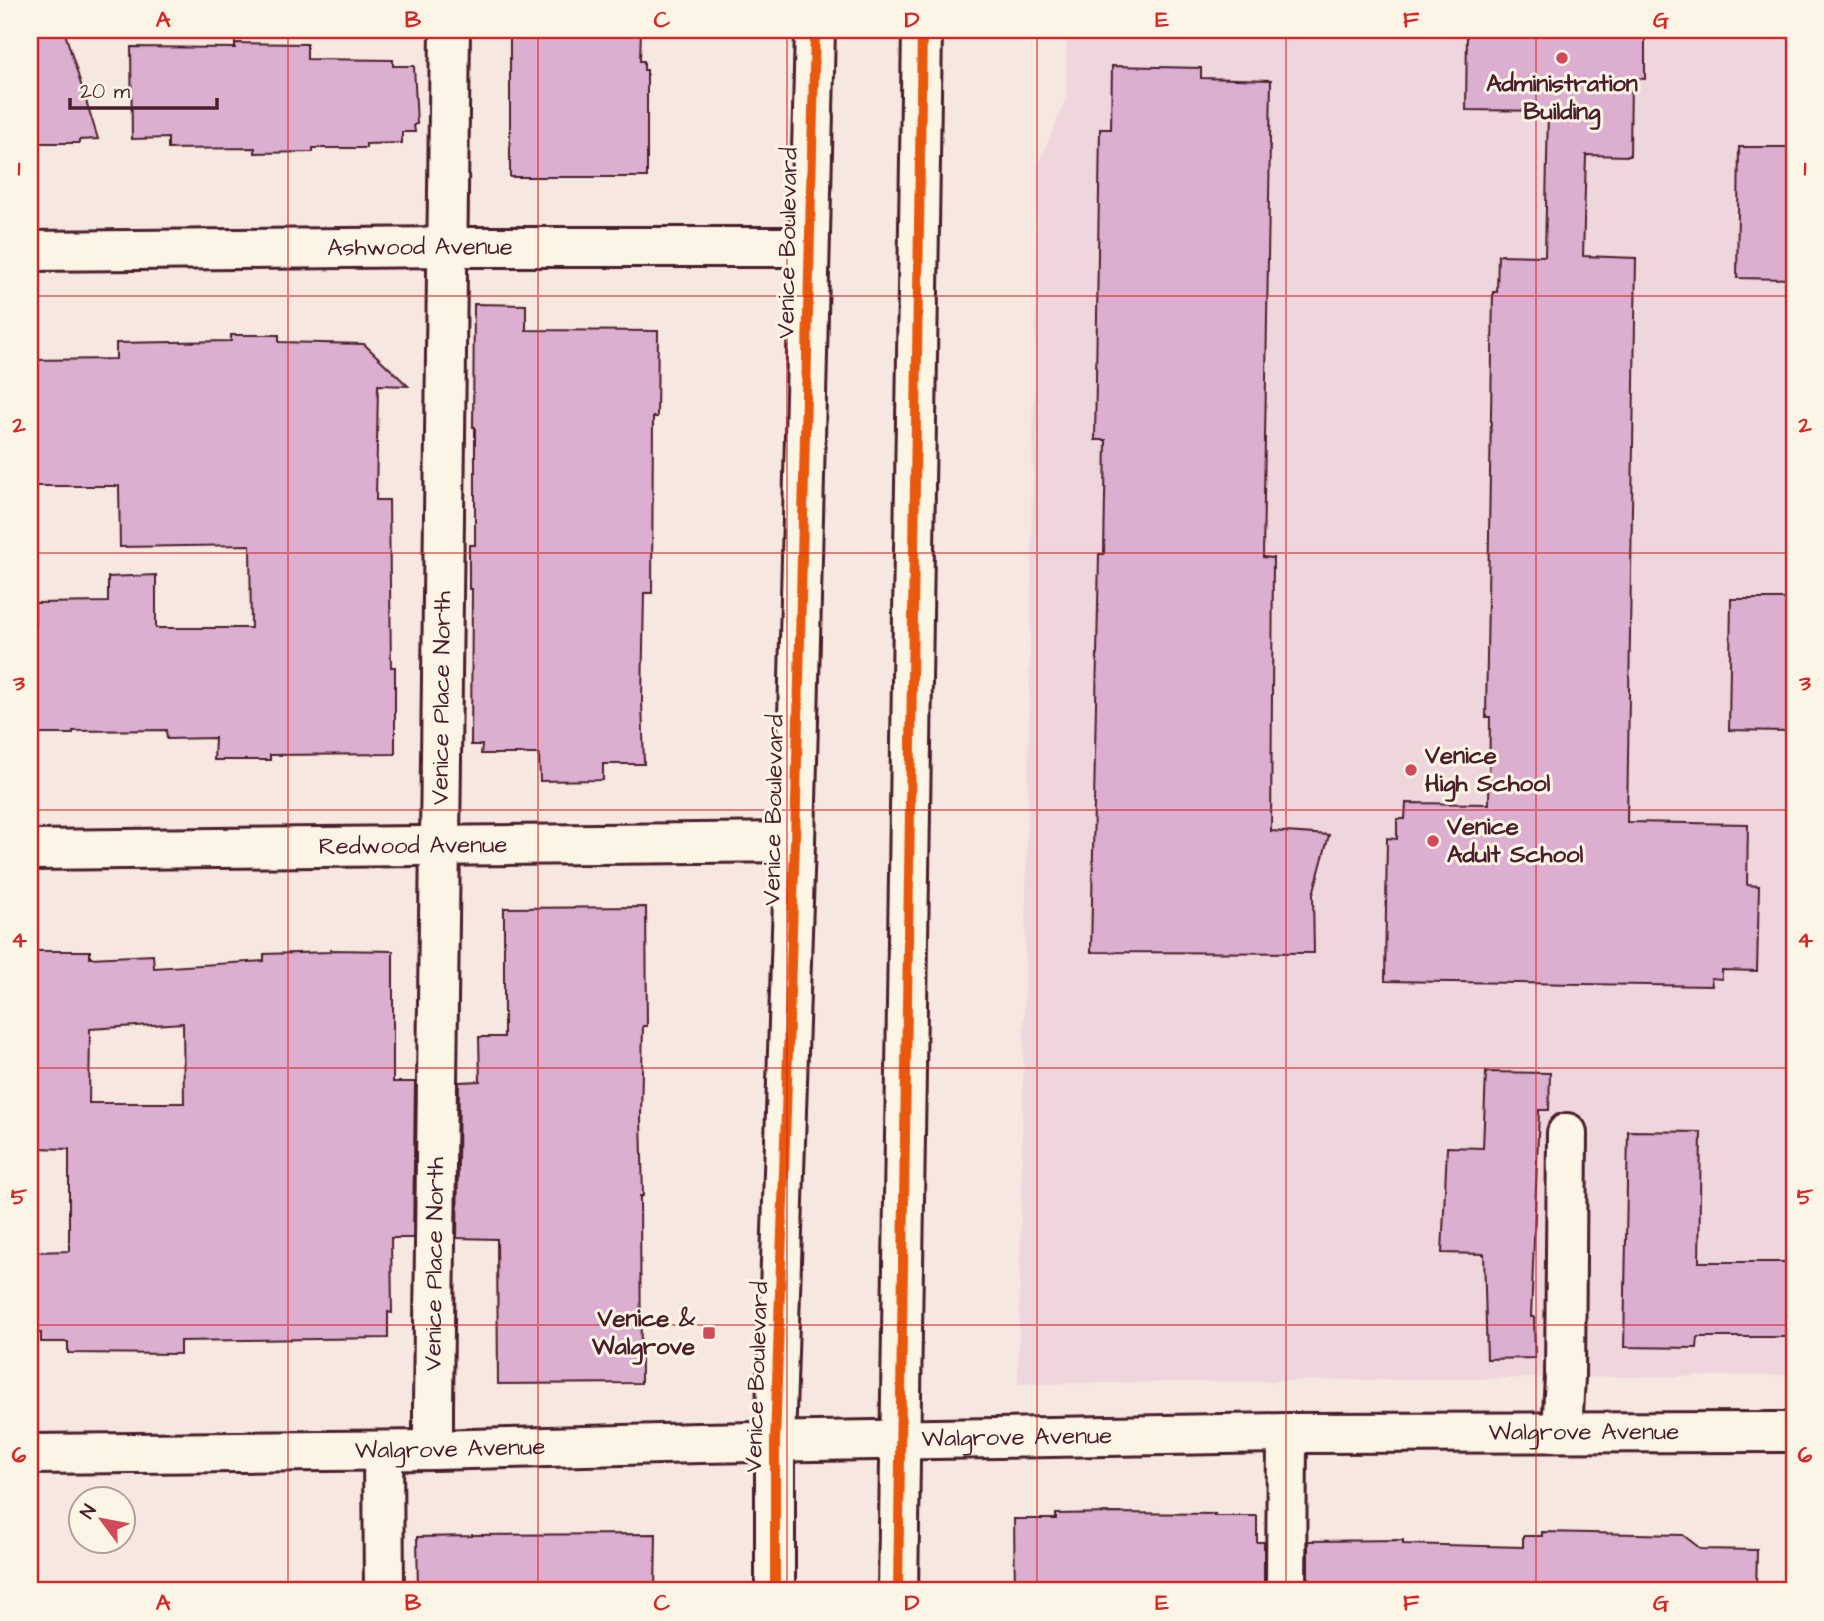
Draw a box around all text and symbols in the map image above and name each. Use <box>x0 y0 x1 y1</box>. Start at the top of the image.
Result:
text: A <box>156 4 171 36</box>
text: B <box>405 4 422 36</box>
text: C <box>654 4 671 36</box>
text: D <box>905 4 920 36</box>
text: E <box>1155 4 1169 36</box>
text: F <box>1403 4 1420 36</box>
text: G <box>1653 4 1669 36</box>
marker: Administration Building <box>1554 50 1570 66</box>
scale bar <box>70 66 217 110</box>
place label: Administration Building <box>1486 67 1638 130</box>
text: 20 m <box>80 77 131 106</box>
street label: Venice Boulevard <box>769 147 807 339</box>
text: 1 <box>18 152 21 184</box>
text: 1 <box>1804 152 1807 184</box>
street label: Ashwood Avenue <box>327 230 513 265</box>
text: 2 <box>11 409 26 441</box>
text: 2 <box>1797 409 1812 441</box>
street label: Venice Place North <box>423 591 460 805</box>
text: 3 <box>12 667 25 699</box>
text: 3 <box>1798 667 1811 699</box>
street label: Venice Boulevard <box>755 714 793 906</box>
place label: Venice High School <box>1424 739 1551 802</box>
marker: Venice High School <box>1403 762 1419 778</box>
place label: Venice Adult School <box>1446 810 1583 872</box>
street label: Redwood Avenue <box>318 828 508 864</box>
marker: Venice Adult School <box>1425 833 1441 849</box>
text: 4 <box>11 924 27 956</box>
text: 4 <box>1797 924 1813 956</box>
street label: Venice Place North <box>416 1157 453 1371</box>
text: 5 <box>11 1181 28 1213</box>
text: 5 <box>1797 1181 1814 1213</box>
street label: Venice Boulevard <box>737 1281 777 1473</box>
place label: Venice & Walgrove <box>591 1302 696 1365</box>
marker: Venice & Walgrove <box>701 1325 717 1341</box>
street label: Walgrove Avenue <box>1488 1415 1679 1451</box>
street label: Walgrove Avenue <box>921 1419 1113 1457</box>
street label: Walgrove Avenue <box>354 1430 546 1468</box>
text: 6 <box>12 1439 27 1471</box>
text: 6 <box>1798 1439 1813 1471</box>
north arrow <box>66 1484 136 1554</box>
text: N <box>74 1500 104 1524</box>
text: A <box>156 1587 171 1619</box>
text: B <box>405 1587 422 1619</box>
text: C <box>654 1587 671 1619</box>
text: D <box>905 1587 920 1619</box>
text: E <box>1155 1587 1169 1619</box>
text: F <box>1403 1587 1420 1619</box>
text: G <box>1653 1587 1669 1619</box>

